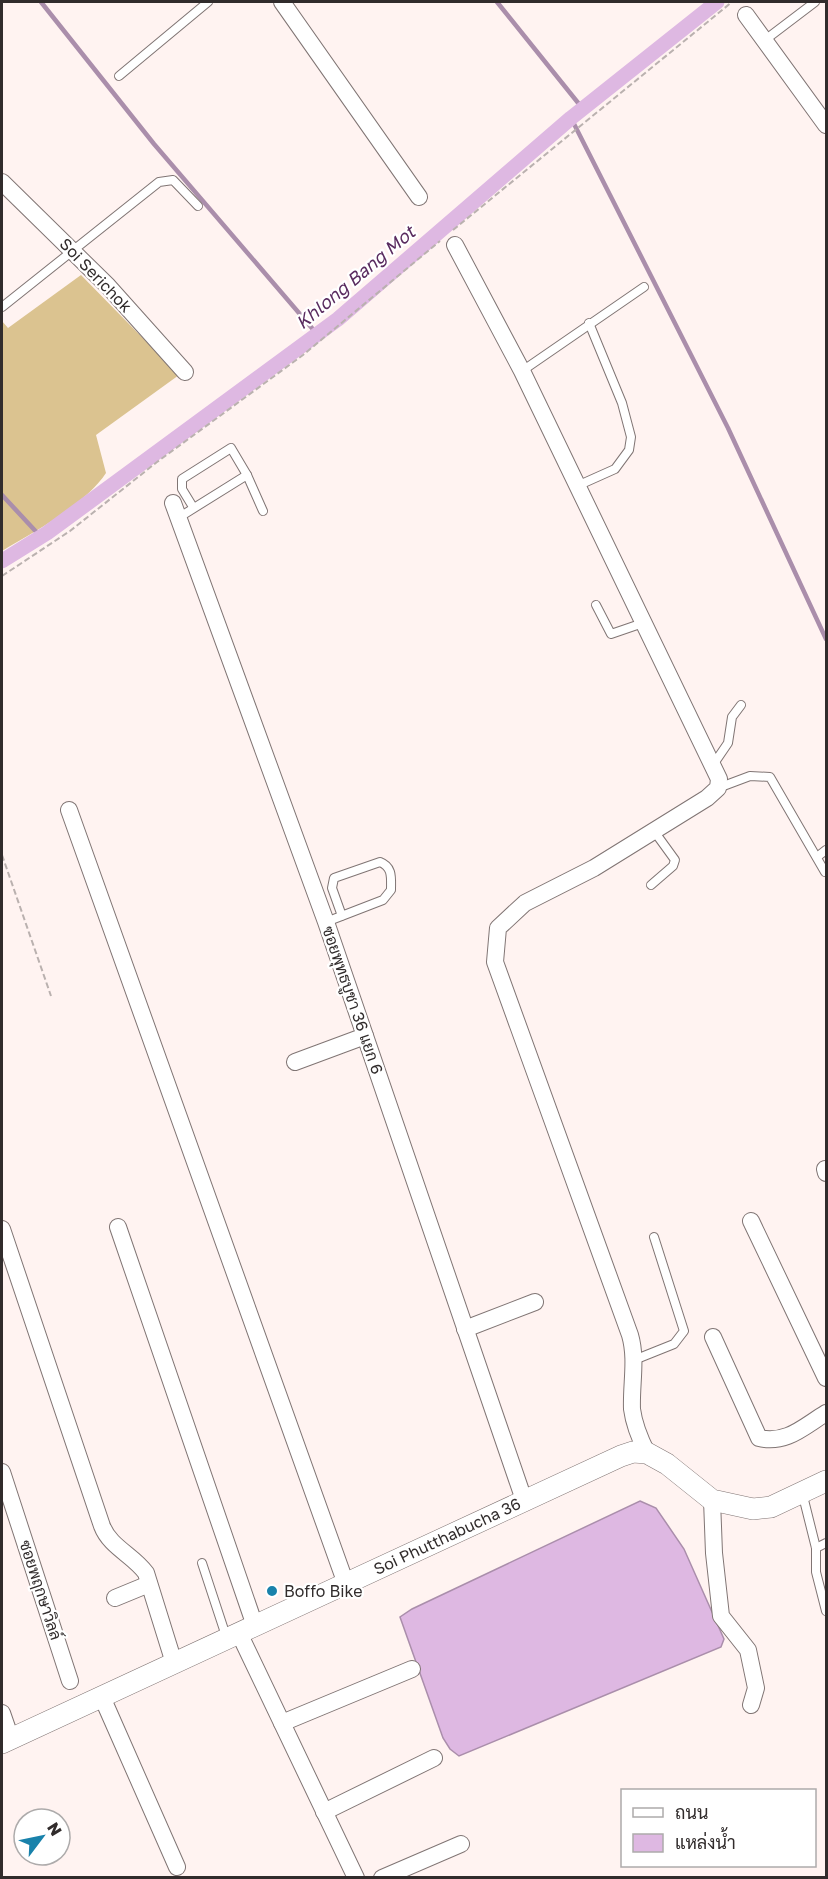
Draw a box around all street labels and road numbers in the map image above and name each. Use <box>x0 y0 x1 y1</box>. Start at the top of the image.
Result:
street label: Soi Serichok <box>56 234 136 316</box>
street label: ซอยพุทธบูชา 36 แยก 6 <box>316 923 388 1077</box>
street label: Soi Phutthabucha 36 <box>370 1493 524 1579</box>
street label: ซอยพฤกษาวิลล์ <box>15 1537 68 1642</box>

